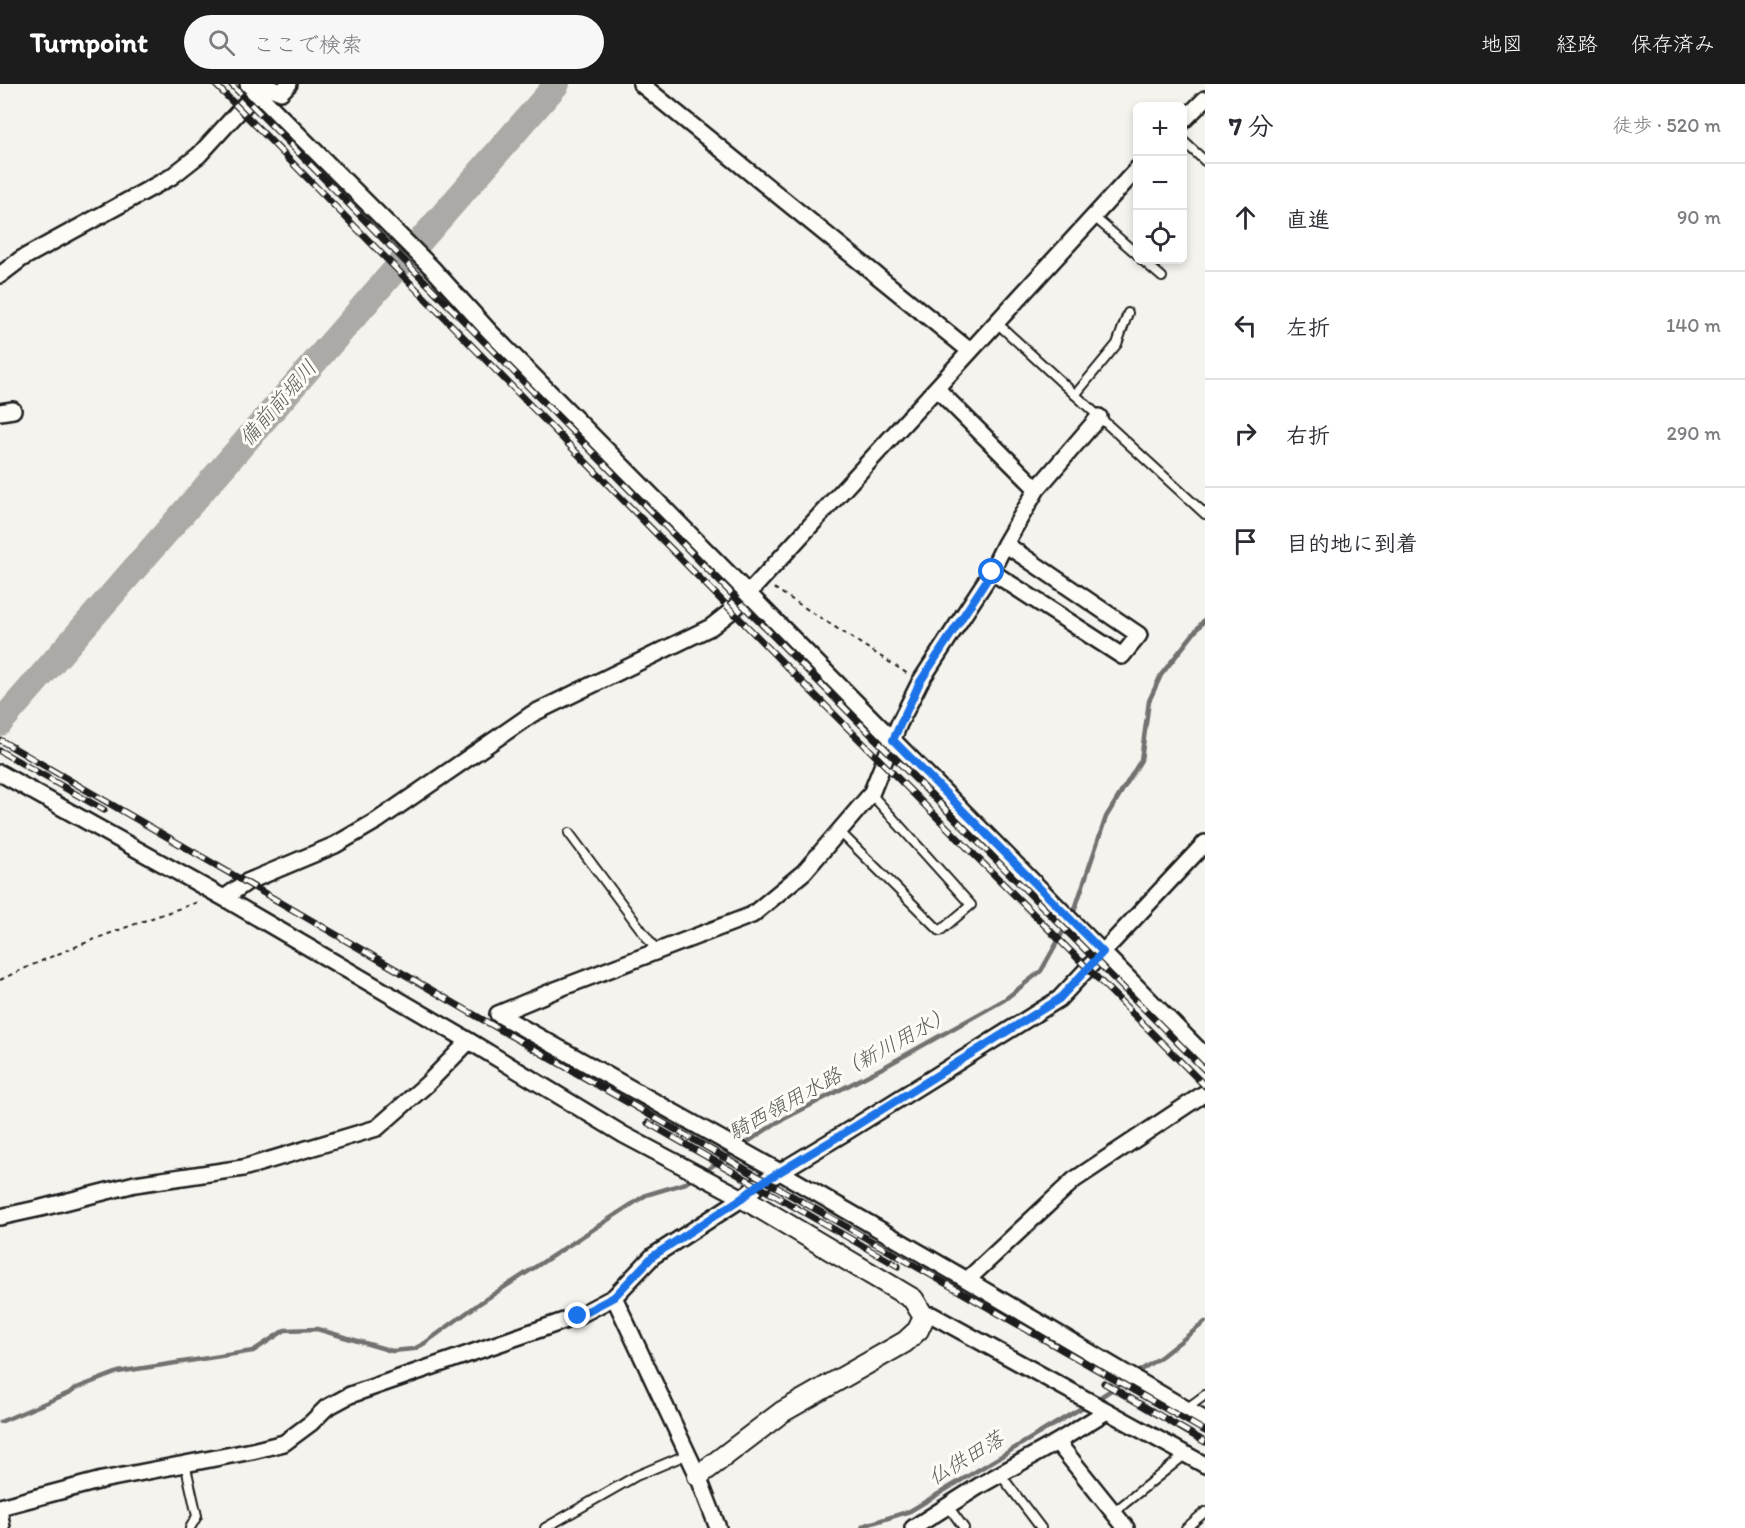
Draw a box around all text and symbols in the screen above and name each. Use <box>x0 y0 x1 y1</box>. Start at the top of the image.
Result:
search box <box>184 15 604 69</box>
text: Turnpoint <box>30 25 148 59</box>
icon: search <box>205 26 238 59</box>
text: ここで検索 <box>253 31 363 58</box>
text: 地図 <box>1481 31 1523 56</box>
text: 経路 <box>1556 31 1598 56</box>
text: 保存済み <box>1631 31 1715 56</box>
map controls <box>1133 102 1187 264</box>
button: + <box>1133 102 1187 156</box>
text: 7 分 <box>1229 110 1274 142</box>
text: 徒歩 · 520 m <box>1613 113 1721 137</box>
button: − <box>1133 156 1187 210</box>
icon: ahead <box>1229 201 1262 234</box>
text: 90 m <box>1677 205 1721 229</box>
text: 直進 <box>1286 206 1330 233</box>
button: locate <box>1133 210 1187 264</box>
icon: left <box>1229 309 1262 342</box>
text: 140 m <box>1666 313 1721 337</box>
text: 左折 <box>1286 314 1330 341</box>
water label: 備前前堀川 <box>234 355 321 450</box>
icon: right <box>1229 417 1262 450</box>
text: 290 m <box>1666 421 1721 445</box>
text: 右折 <box>1286 422 1330 449</box>
icon: arrive <box>1229 525 1262 558</box>
text: 目的地に到着 <box>1286 530 1418 557</box>
route start <box>978 558 1004 584</box>
water label: 騎西領用水路（新川用水） <box>723 1001 956 1145</box>
route end <box>564 1302 590 1328</box>
water label: 仏供田落 <box>923 1424 1010 1490</box>

